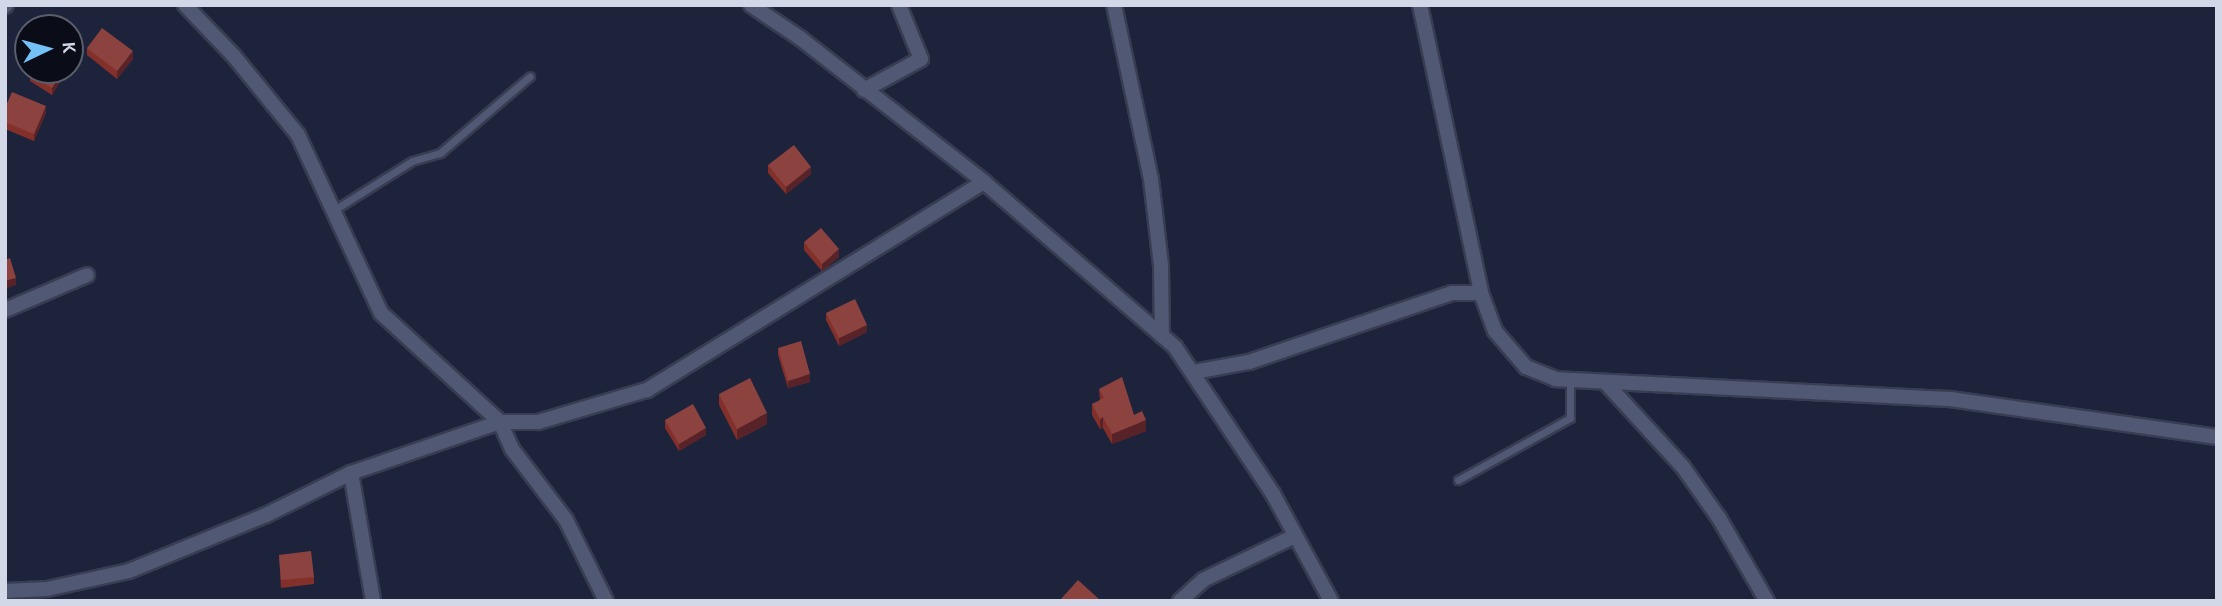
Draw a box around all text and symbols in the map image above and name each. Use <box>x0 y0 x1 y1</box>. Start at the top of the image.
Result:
north arrow <box>14 14 84 84</box>
text: K <box>58 41 78 54</box>

